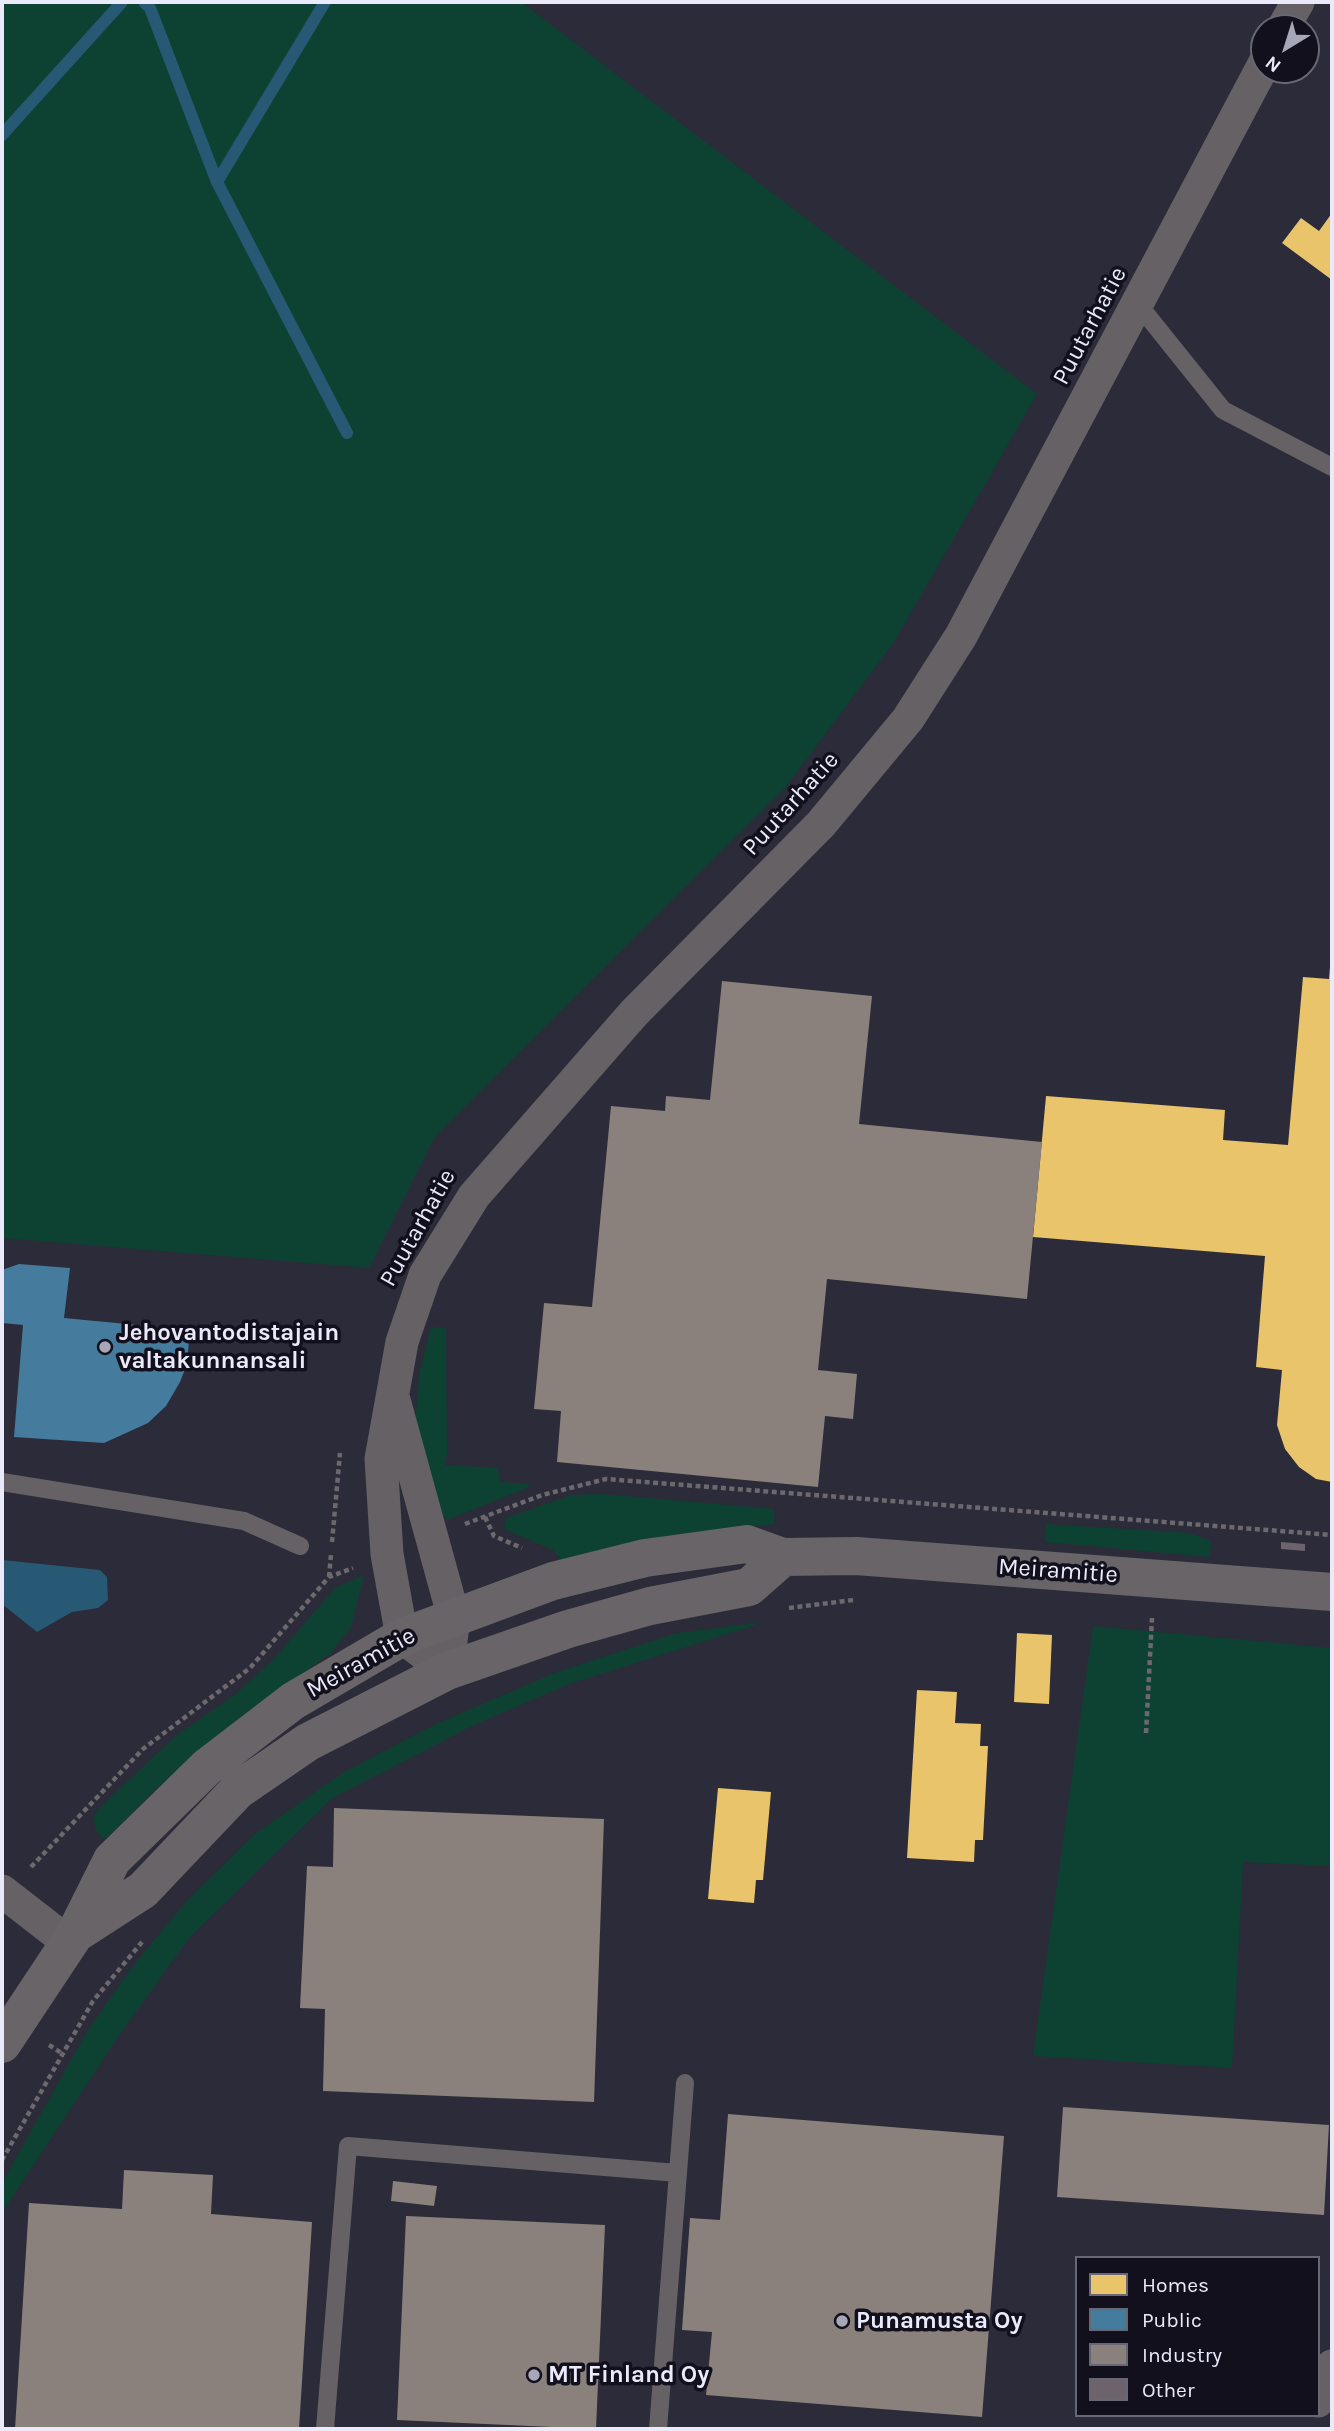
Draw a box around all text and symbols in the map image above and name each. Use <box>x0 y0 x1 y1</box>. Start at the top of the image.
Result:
north arrow <box>1250 14 1320 84</box>
text: N <box>1261 51 1285 77</box>
street label: Puutarhatie <box>1047 262 1133 390</box>
street label: Puutarhatie <box>737 746 845 862</box>
street label: Puutarhatie <box>374 1164 462 1292</box>
place label: Jehovantodistajain valtakunnansali <box>119 1319 339 1375</box>
marker: Jehovantodistajain valtakunnansali <box>97 1339 113 1355</box>
street label: Meiramitie <box>997 1552 1119 1590</box>
street label: Meiramitie <box>302 1621 420 1705</box>
legend <box>1075 2256 1320 2417</box>
text: Homes <box>1142 2273 1209 2297</box>
place label: Punamusta Oy <box>856 2307 1022 2335</box>
text: Public <box>1142 2308 1202 2332</box>
marker: Punamusta Oy <box>834 2313 850 2329</box>
text: Industry <box>1142 2343 1222 2367</box>
place label: MT Finland Oy <box>548 2361 709 2389</box>
marker: MT Finland Oy <box>526 2367 542 2383</box>
text: Other <box>1142 2378 1195 2402</box>

